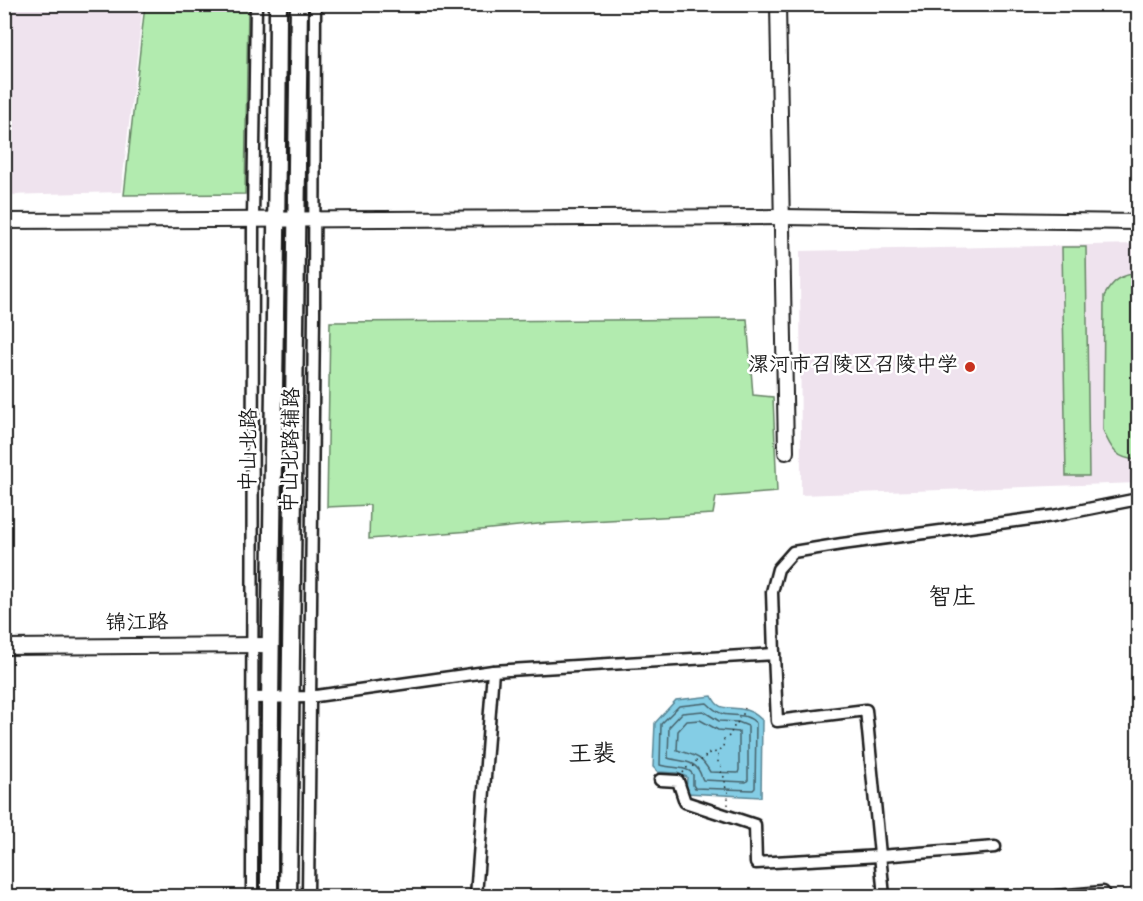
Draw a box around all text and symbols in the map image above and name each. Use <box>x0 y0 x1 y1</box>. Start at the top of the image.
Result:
place label: 漯河市召陵区召陵中学 <box>748 352 958 382</box>
marker: 漯河市召陵区召陵中学 <box>963 360 977 374</box>
street label: 中山北路辅路 <box>277 387 309 513</box>
street label: 中山北路 <box>235 408 267 492</box>
district label: 智庄 <box>928 582 976 616</box>
street label: 锦江路 <box>105 609 169 641</box>
district label: 王裴 <box>568 739 616 773</box>

